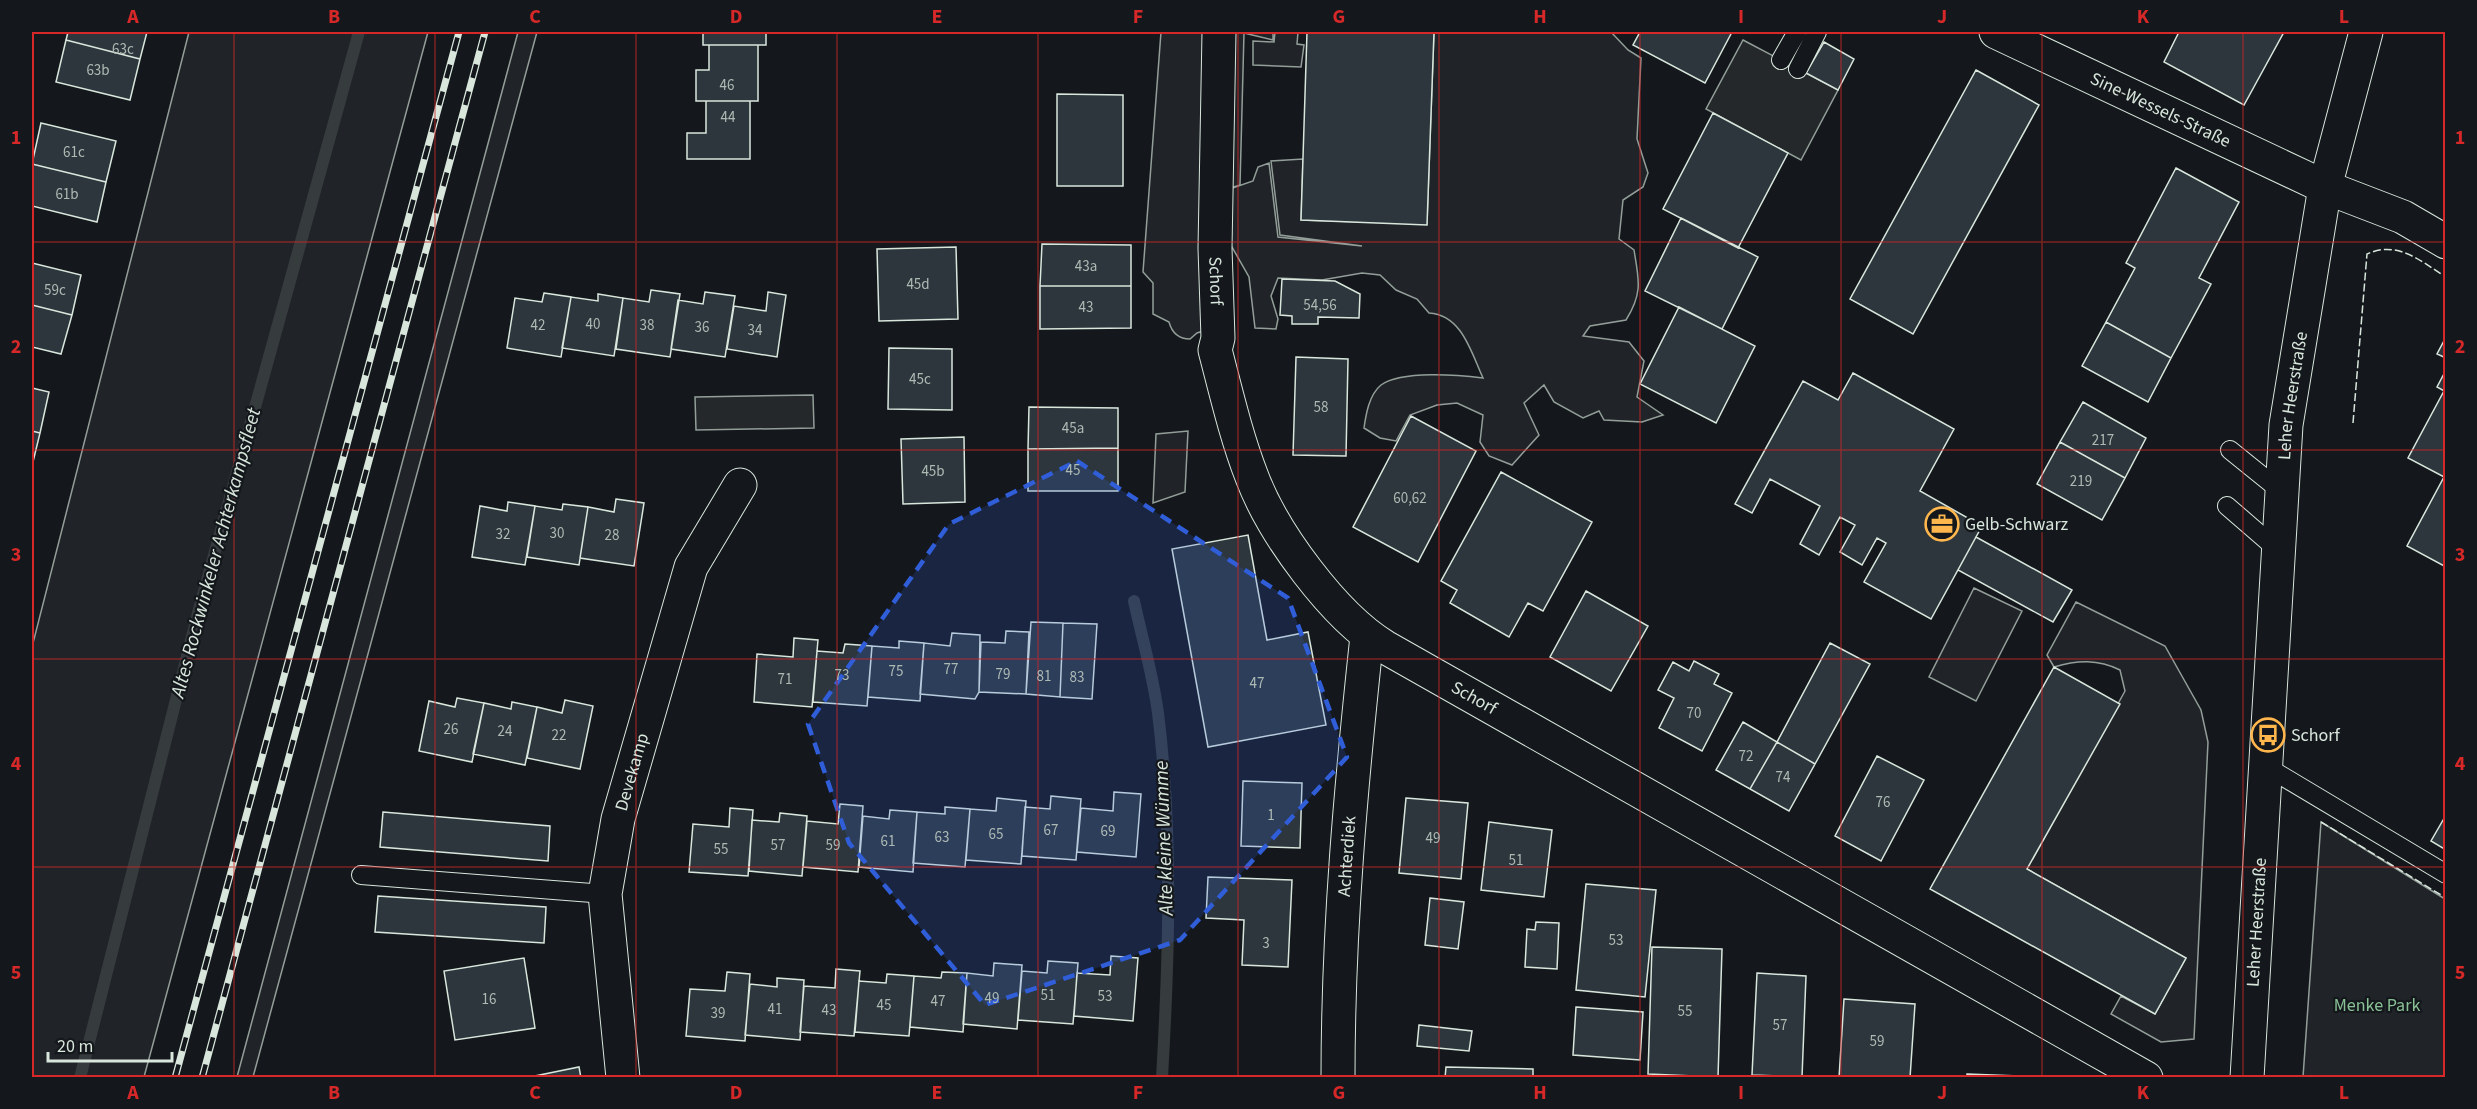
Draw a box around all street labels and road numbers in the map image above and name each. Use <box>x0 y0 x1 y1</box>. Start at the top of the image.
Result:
street label: Sine-Wessels-Straße <box>2086 66 2235 153</box>
street label: Schorf <box>1203 256 1229 307</box>
street label: Leher Heerstraße <box>2271 330 2314 461</box>
street label: Schorf <box>1447 675 1502 721</box>
street label: Devekamp <box>608 730 655 814</box>
street label: Achterdiek <box>1331 815 1362 897</box>
street label: Leher Heerstraße <box>2240 857 2273 988</box>

